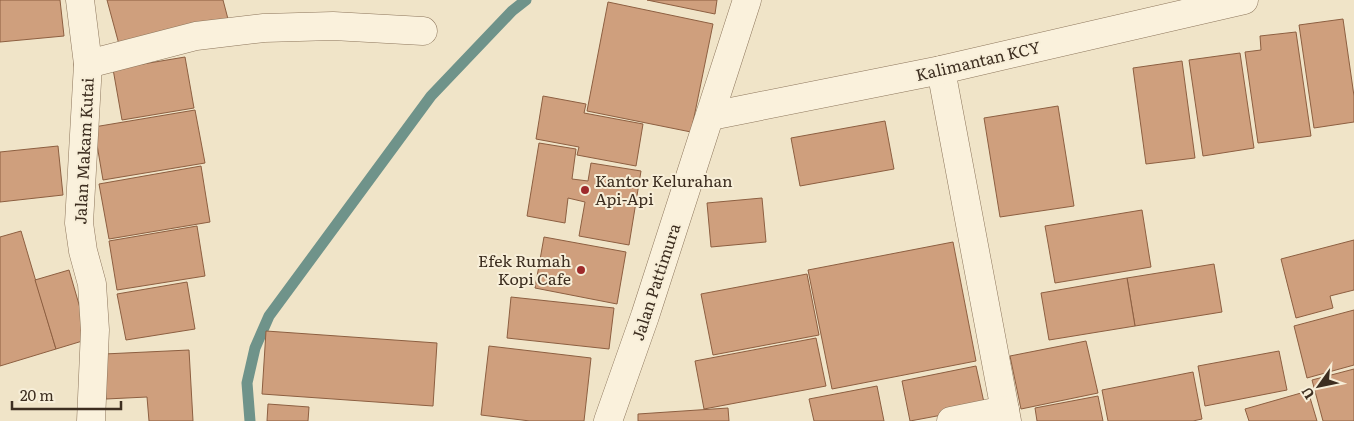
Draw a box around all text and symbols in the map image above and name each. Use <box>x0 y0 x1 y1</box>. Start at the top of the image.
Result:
street label: Kalimantan KCY <box>913 34 1043 86</box>
street label: Jalan Makam Kutai <box>67 77 99 225</box>
place label: Kantor Kelurahan Api-Api <box>595 168 733 210</box>
marker: Kantor Kelurahan Api-Api <box>579 184 591 196</box>
street label: Jalan Pattimura <box>625 220 685 343</box>
place label: Efek Rumah Kopi Cafe <box>478 248 571 290</box>
marker: Efek Rumah Kopi Cafe <box>575 264 587 276</box>
north arrow <box>1294 361 1344 411</box>
scale bar <box>12 378 121 410</box>
text: 20 m <box>20 383 54 406</box>
text: U <box>1296 384 1319 404</box>

